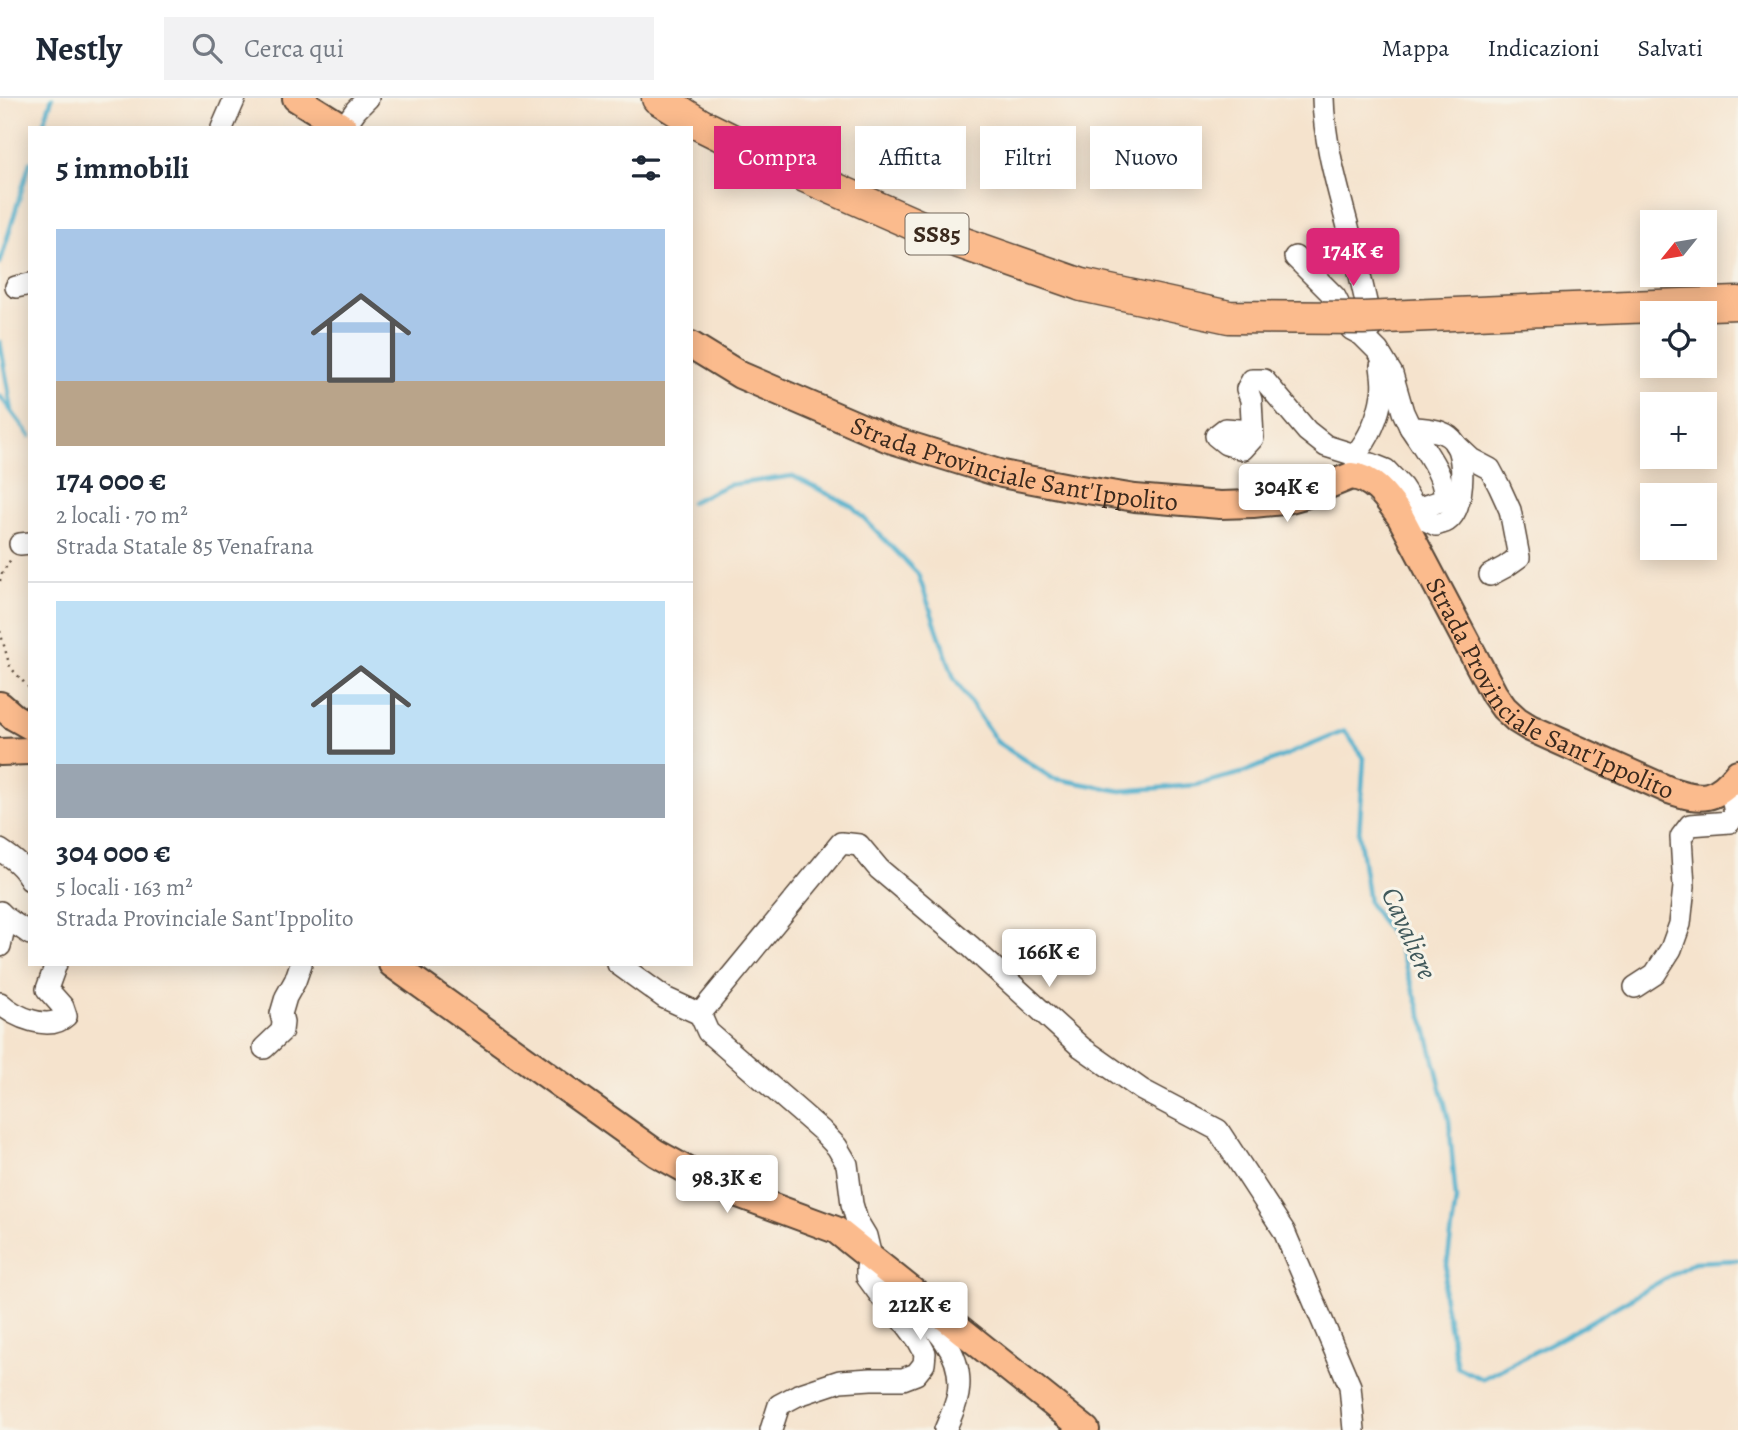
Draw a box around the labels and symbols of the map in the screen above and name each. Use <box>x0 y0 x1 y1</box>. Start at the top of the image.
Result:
north arrow <box>1640 210 1717 287</box>
road number: SS85 <box>906 214 968 254</box>
pin: 174K € <box>1296 228 1410 288</box>
street label: Strada Provinciale Sant'Ippolito <box>845 408 1179 519</box>
pin: 304K € <box>1230 464 1344 524</box>
street label: Strada Provinciale Sant'Ippolito <box>1417 571 1680 808</box>
water label: Cavaliere <box>1372 881 1446 986</box>
pin: 166K € <box>992 930 1106 989</box>
pin: 98.3K € <box>662 1156 792 1215</box>
pin: 212K € <box>863 1282 977 1342</box>

